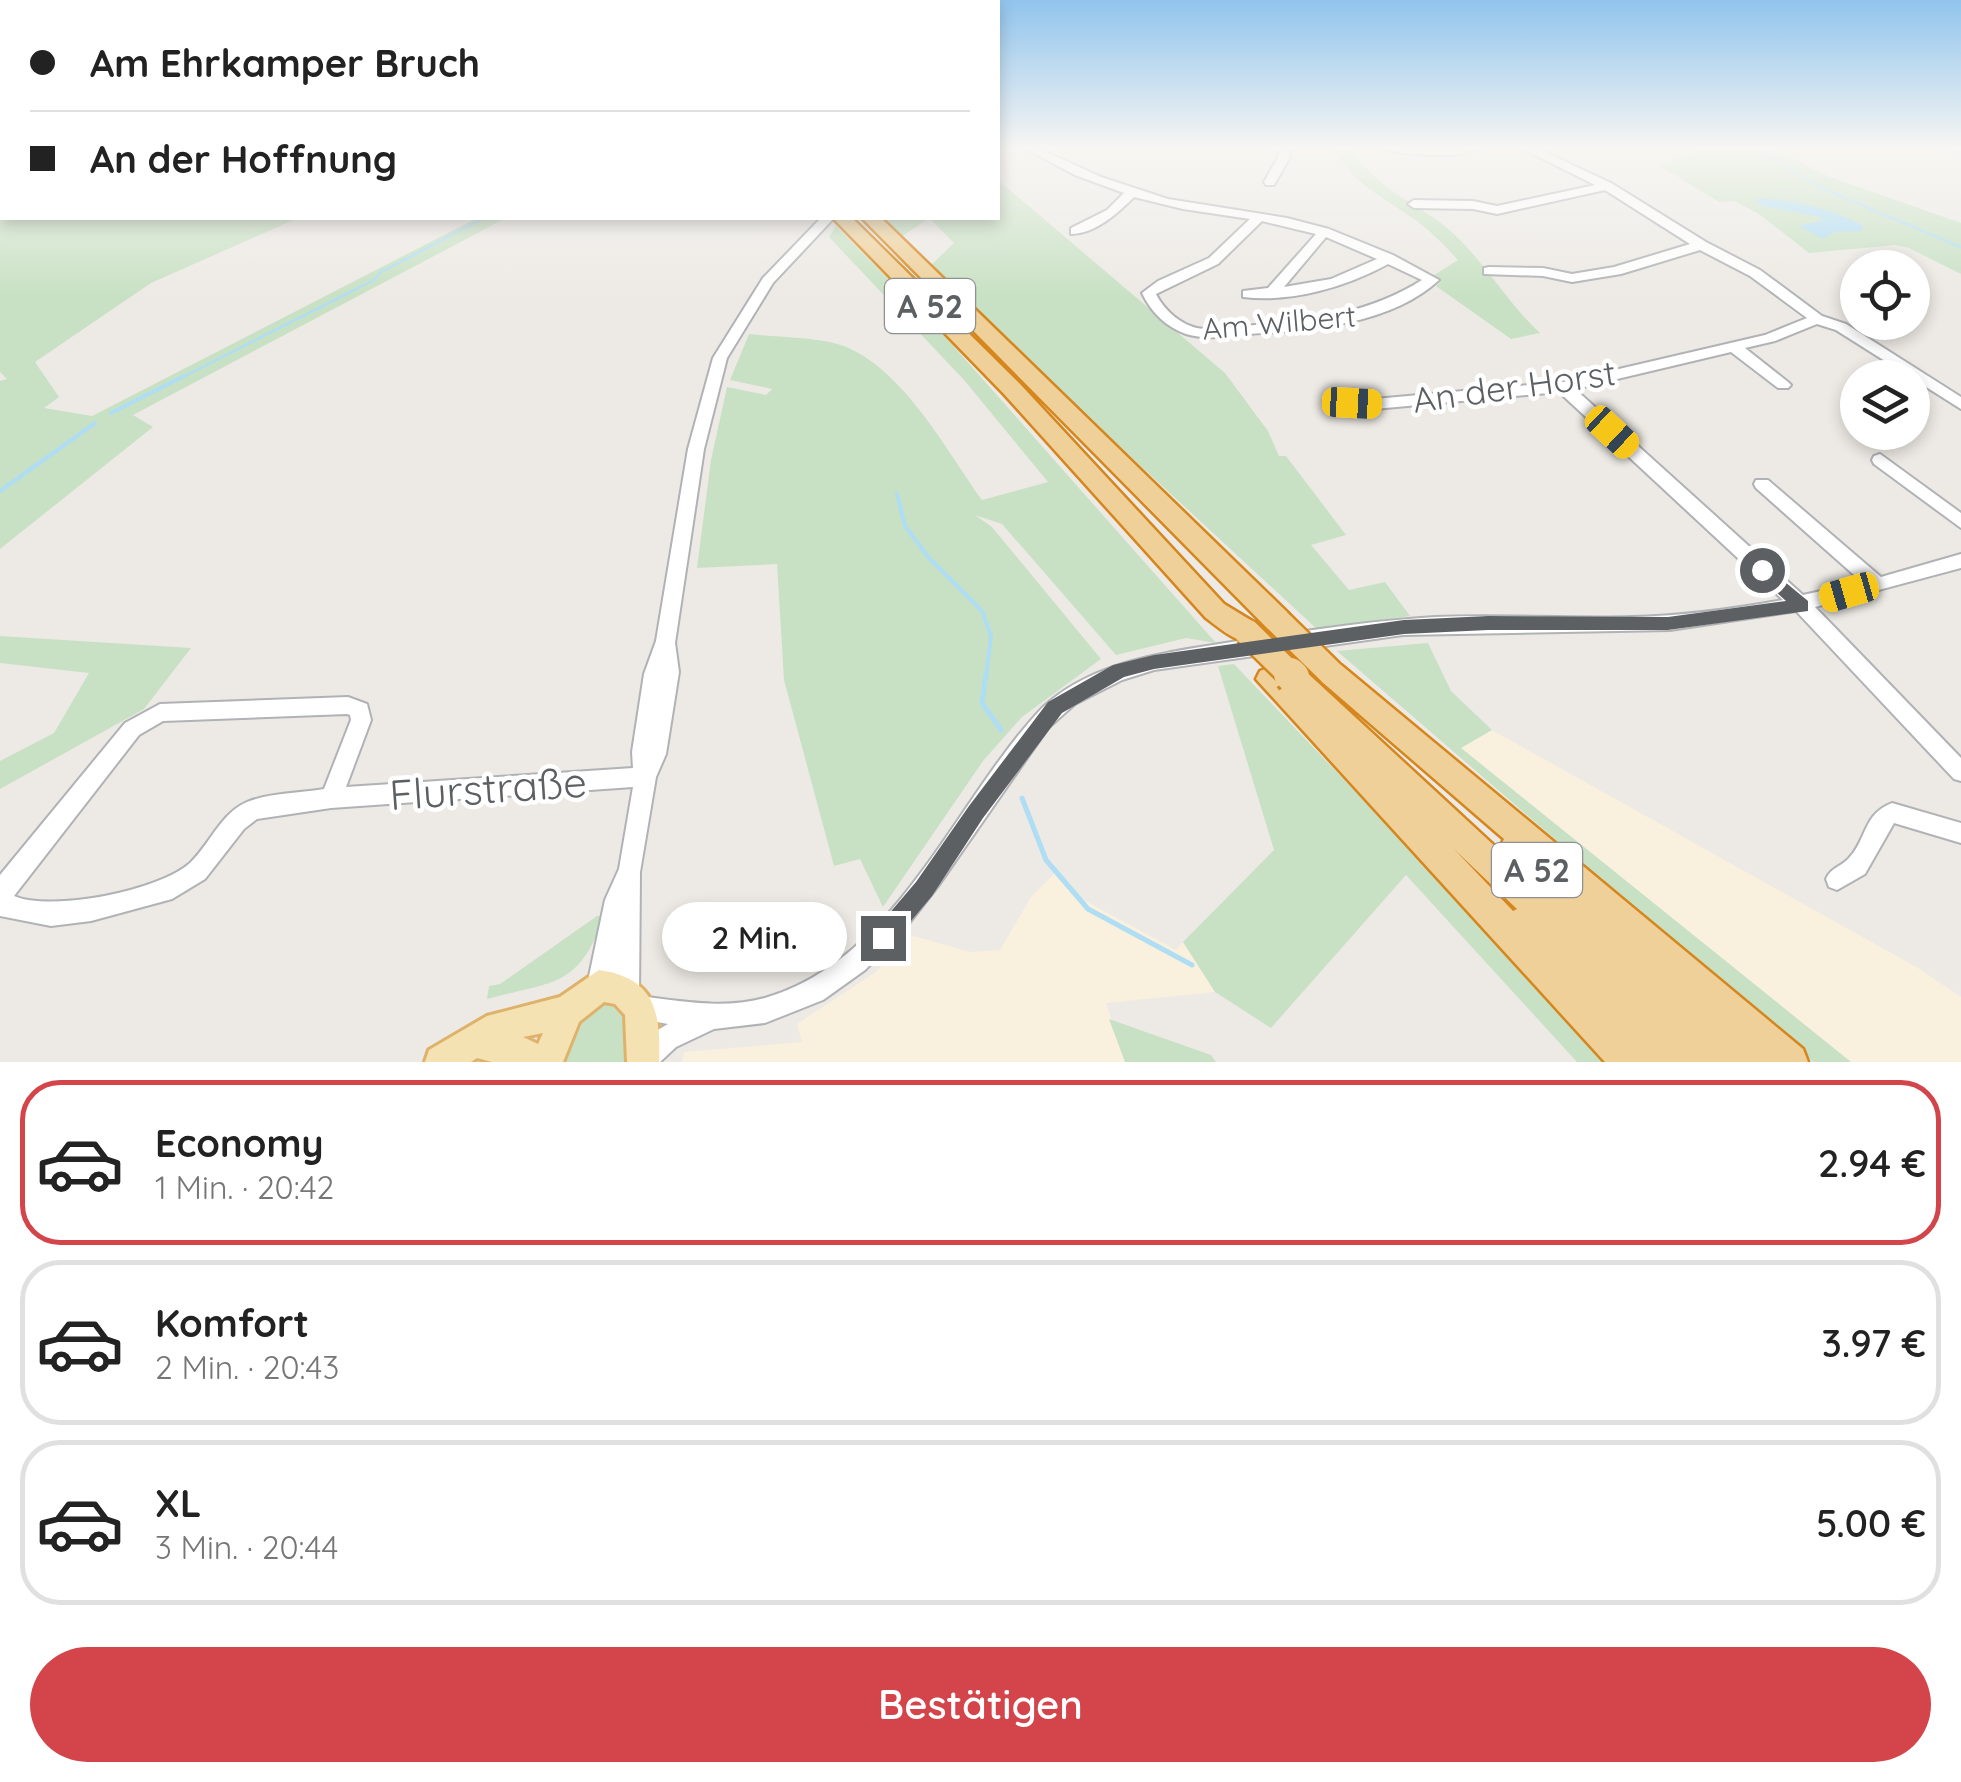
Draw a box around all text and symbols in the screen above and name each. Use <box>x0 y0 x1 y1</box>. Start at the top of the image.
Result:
text: Am Ehrkamper Bruch <box>90 39 480 87</box>
text: An der Hoffnung <box>90 135 397 183</box>
map controls <box>1840 250 1930 450</box>
button: locate <box>1840 250 1930 340</box>
road number: A 52 <box>885 279 975 333</box>
street label: Am Wilbert <box>1201 296 1357 348</box>
street label: An der Horst <box>1410 350 1618 422</box>
button: layers <box>1840 360 1930 450</box>
car <box>1321 386 1383 420</box>
car <box>1580 401 1644 463</box>
route start <box>1740 548 1785 593</box>
car <box>1816 569 1882 615</box>
street label: Flurstraße <box>388 755 588 821</box>
road number: A 52 <box>1492 843 1582 897</box>
callout: 2 Min. <box>663 903 848 973</box>
route end <box>861 916 906 961</box>
text: 2 Min. <box>711 917 798 957</box>
icon: car <box>35 1118 125 1208</box>
text: Economy <box>155 1119 324 1167</box>
text: 2.94 € <box>1818 1139 1926 1187</box>
text: 1 Min. · 20:42 <box>155 1167 334 1207</box>
icon: car <box>35 1298 125 1388</box>
text: Komfort <box>155 1299 309 1347</box>
text: 3.97 € <box>1821 1319 1926 1367</box>
text: 2 Min. · 20:43 <box>155 1347 339 1387</box>
icon: car <box>35 1478 125 1568</box>
text: XL <box>155 1479 201 1527</box>
text: 5.00 € <box>1816 1499 1926 1547</box>
text: 3 Min. · 20:44 <box>155 1527 338 1567</box>
button: Bestätigen <box>30 1647 1931 1762</box>

